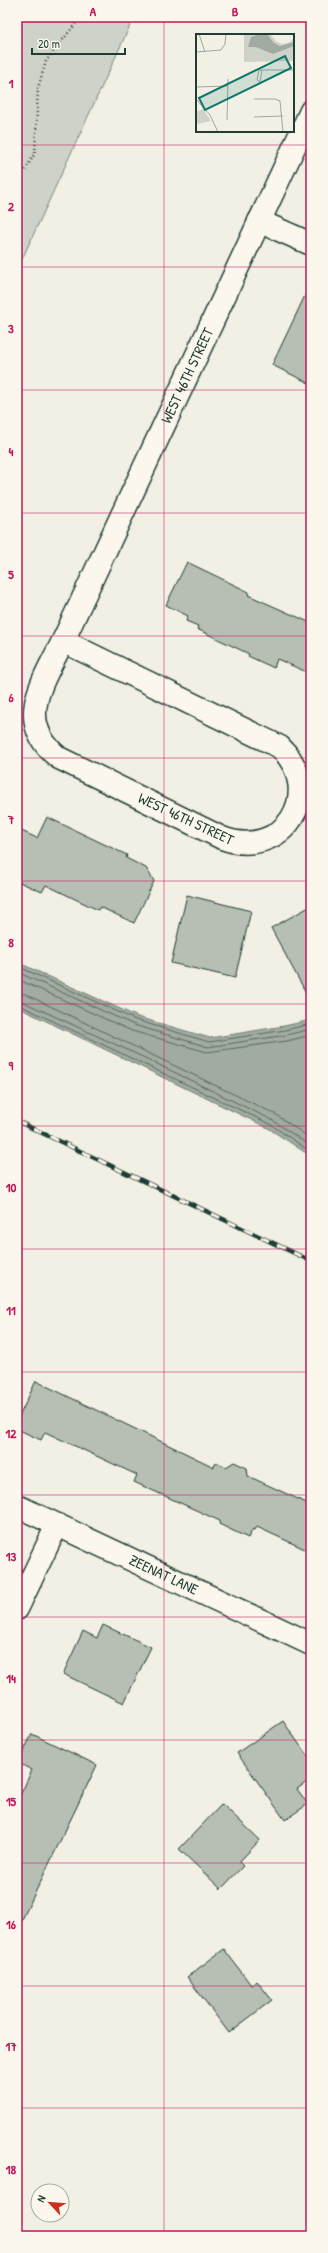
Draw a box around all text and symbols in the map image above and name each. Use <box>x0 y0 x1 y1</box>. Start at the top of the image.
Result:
text: A <box>90 2 97 20</box>
text: B <box>232 2 239 20</box>
scale bar <box>32 30 125 56</box>
inset map <box>196 34 294 132</box>
text: 20 m <box>38 35 60 52</box>
text: 1 <box>9 74 14 92</box>
text: 2 <box>8 197 15 215</box>
text: 3 <box>8 319 14 337</box>
street label: WEST 46TH STREET <box>155 323 219 427</box>
text: 4 <box>9 442 14 460</box>
text: 5 <box>8 565 14 583</box>
text: 6 <box>8 688 14 706</box>
street label: WEST 46TH STREET <box>135 787 238 850</box>
text: 7 <box>7 810 15 828</box>
text: 8 <box>8 933 14 951</box>
text: 9 <box>9 1056 14 1074</box>
text: 10 <box>6 1178 16 1196</box>
text: 11 <box>6 1301 16 1319</box>
text: 12 <box>6 1424 17 1442</box>
text: 13 <box>6 1547 16 1565</box>
street label: ZEENAT LANE <box>126 1549 202 1600</box>
text: 14 <box>6 1669 16 1687</box>
text: 15 <box>6 1792 17 1810</box>
text: 16 <box>6 1915 17 1933</box>
text: 17 <box>5 2037 17 2055</box>
text: 18 <box>6 2160 17 2178</box>
north arrow <box>30 2183 70 2223</box>
text: N <box>33 2193 49 2204</box>

